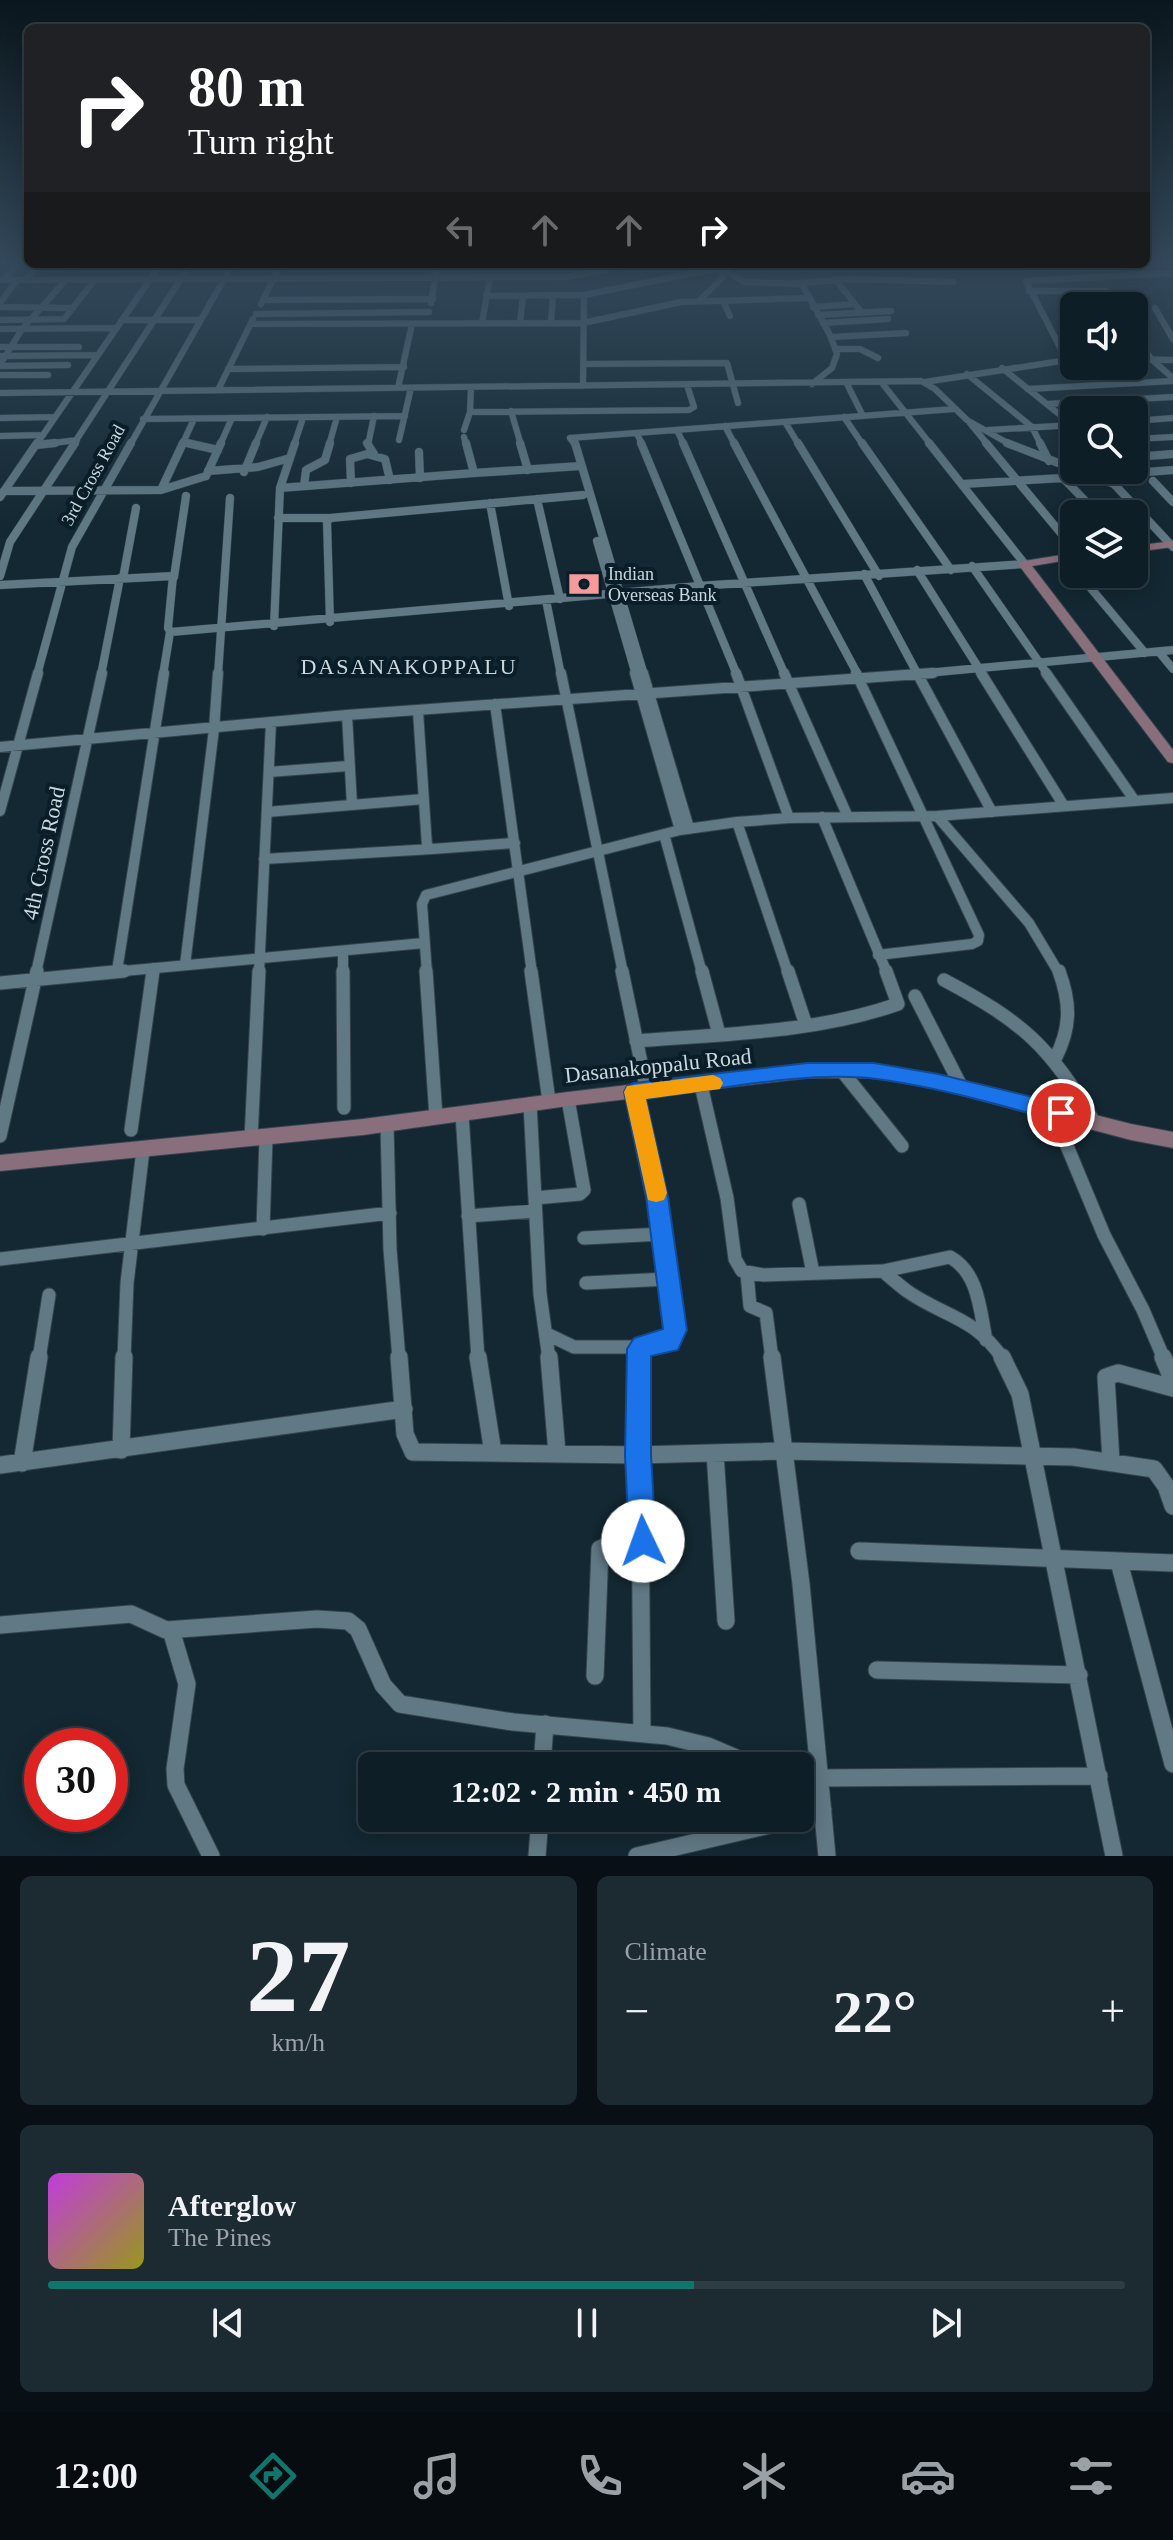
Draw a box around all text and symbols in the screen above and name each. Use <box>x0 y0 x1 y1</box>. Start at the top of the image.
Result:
icon: right <box>56 56 160 160</box>
text: 80 m <box>188 56 305 118</box>
text: Turn right <box>188 122 334 162</box>
icon: left <box>439 208 483 252</box>
icon: ahead <box>523 208 567 252</box>
icon: ahead <box>607 208 651 252</box>
icon: right <box>691 208 735 252</box>
map controls <box>1060 292 1148 588</box>
button: sound <box>1060 292 1148 380</box>
button: search <box>1060 396 1148 484</box>
street label: 3rd Cross Road <box>57 421 129 529</box>
button: layers <box>1060 500 1148 588</box>
place label: Indian Overseas Bank <box>608 564 716 605</box>
bank icon: Indian Overseas Bank <box>567 567 601 601</box>
district label: DASANAKOPPALU <box>300 654 518 679</box>
street label: 4th Cross Road <box>17 784 70 922</box>
street label: Dasanakoppalu Road <box>563 1043 753 1088</box>
pin <box>1027 1079 1095 1147</box>
icon: arrive <box>1039 1091 1083 1135</box>
position arrow <box>601 1499 685 1583</box>
speed limit sign: 30 <box>24 1728 128 1832</box>
text: 12:02 · 2 min · 450 m <box>451 1775 721 1808</box>
text: 27 <box>246 1918 350 2033</box>
text: Climate <box>625 1937 707 1966</box>
text: 22° <box>833 1979 917 2045</box>
text: − <box>625 1987 649 2036</box>
text: + <box>1100 1987 1125 2036</box>
text: km/h <box>272 2028 325 2057</box>
text: Afterglow <box>168 2189 296 2222</box>
text: The Pines <box>168 2223 271 2252</box>
icon: previous <box>206 2301 250 2345</box>
icon: pause <box>565 2301 609 2345</box>
icon: next <box>924 2301 968 2345</box>
icon: directions <box>245 2448 301 2504</box>
icon: music <box>409 2448 465 2504</box>
icon: phone <box>572 2448 628 2504</box>
icon: climate <box>736 2448 792 2504</box>
icon: car <box>900 2448 956 2504</box>
icon: filters <box>1063 2448 1119 2504</box>
text: 12:00 <box>54 2456 138 2496</box>

